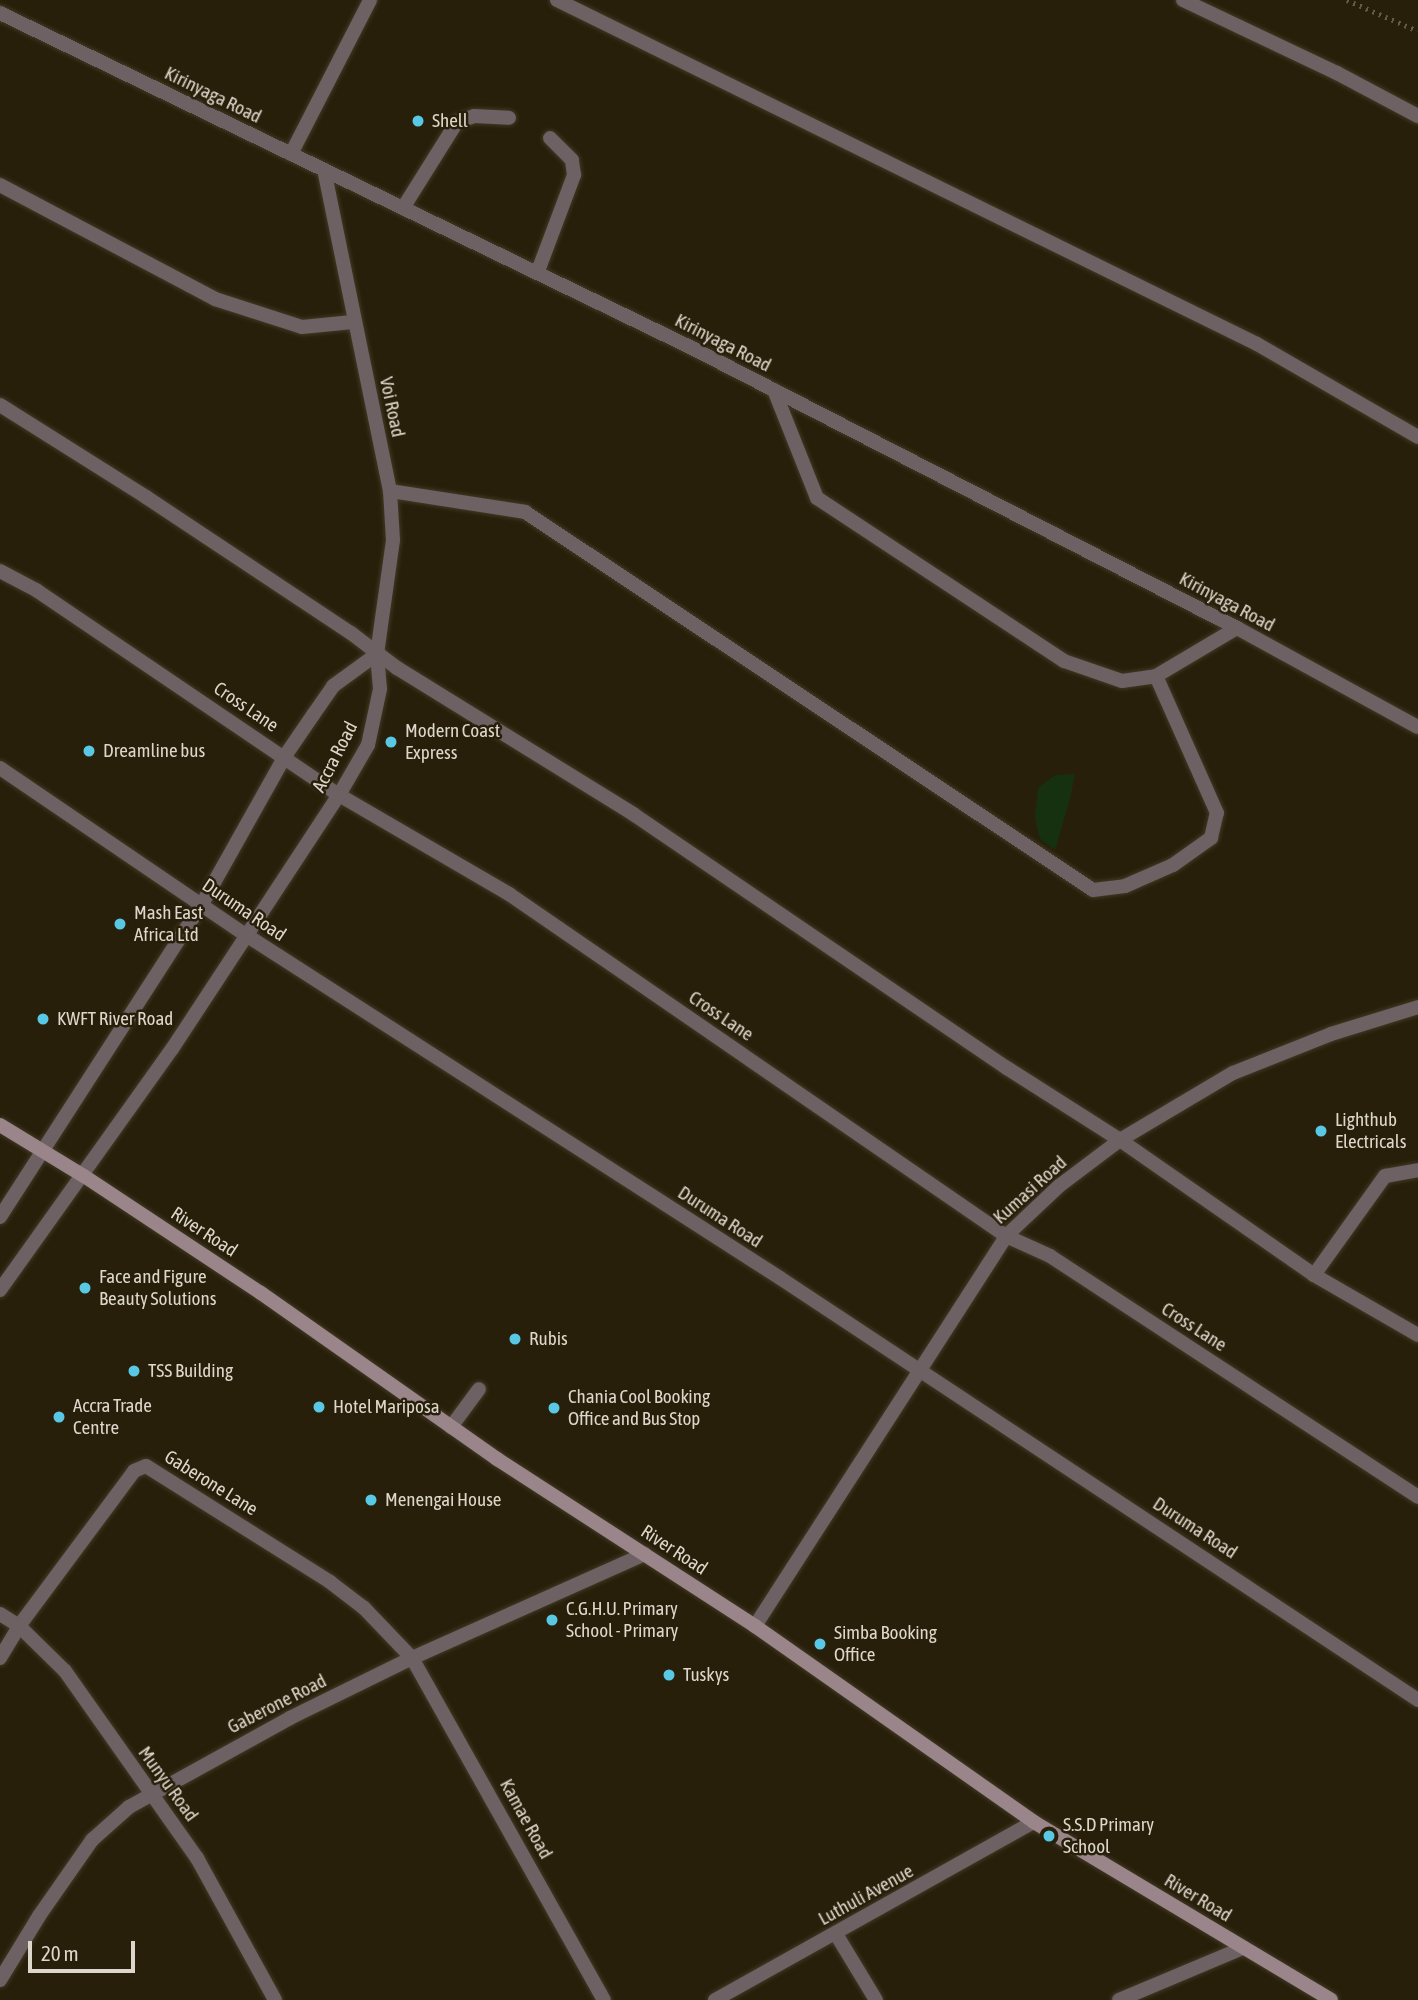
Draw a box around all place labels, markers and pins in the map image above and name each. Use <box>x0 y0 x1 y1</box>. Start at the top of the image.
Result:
place label: Shell <box>432 110 468 132</box>
marker: Shell <box>410 113 426 129</box>
place label: Modern Coast Express <box>405 720 500 764</box>
marker: Modern Coast Express <box>383 734 399 750</box>
place label: Dreamline bus <box>103 740 205 762</box>
marker: Dreamline bus <box>81 743 97 759</box>
place label: Mash East Africa Ltd <box>134 902 203 946</box>
marker: Mash East Africa Ltd <box>112 916 128 932</box>
place label: KWFT River Road <box>57 1008 173 1030</box>
marker: KWFT River Road <box>35 1011 51 1027</box>
place label: Lighthub Electricals <box>1335 1109 1407 1153</box>
marker: Lighthub Electricals <box>1313 1123 1329 1139</box>
place label: Face and Figure Beauty Solutions <box>99 1266 216 1310</box>
marker: Face and Figure Beauty Solutions <box>77 1280 93 1296</box>
place label: Rubis <box>529 1328 568 1350</box>
marker: Rubis <box>507 1331 523 1347</box>
place label: TSS Building <box>148 1360 233 1382</box>
marker: TSS Building <box>126 1363 142 1379</box>
place label: Chania Cool Booking Office and Bus Stop <box>568 1386 710 1430</box>
place label: Accra Trade Centre <box>73 1395 152 1439</box>
place label: Hotel Mariposa <box>333 1396 440 1418</box>
marker: Hotel Mariposa <box>311 1399 327 1415</box>
marker: Chania Cool Booking Office and Bus Stop <box>546 1400 562 1416</box>
marker: Accra Trade Centre <box>51 1409 67 1425</box>
place label: Menengai House <box>385 1489 501 1511</box>
marker: Menengai House <box>363 1492 379 1508</box>
place label: C.G.H.U. Primary School - Primary <box>566 1598 678 1642</box>
marker: C.G.H.U. Primary School - Primary <box>544 1612 560 1628</box>
place label: Simba Booking Office <box>834 1622 937 1666</box>
marker: Simba Booking Office <box>812 1636 828 1652</box>
place label: Tuskys <box>683 1664 729 1686</box>
marker: Tuskys <box>661 1667 677 1683</box>
place label: S.S.D Primary School <box>1063 1814 1154 1858</box>
marker: S.S.D Primary School <box>1041 1828 1057 1844</box>

